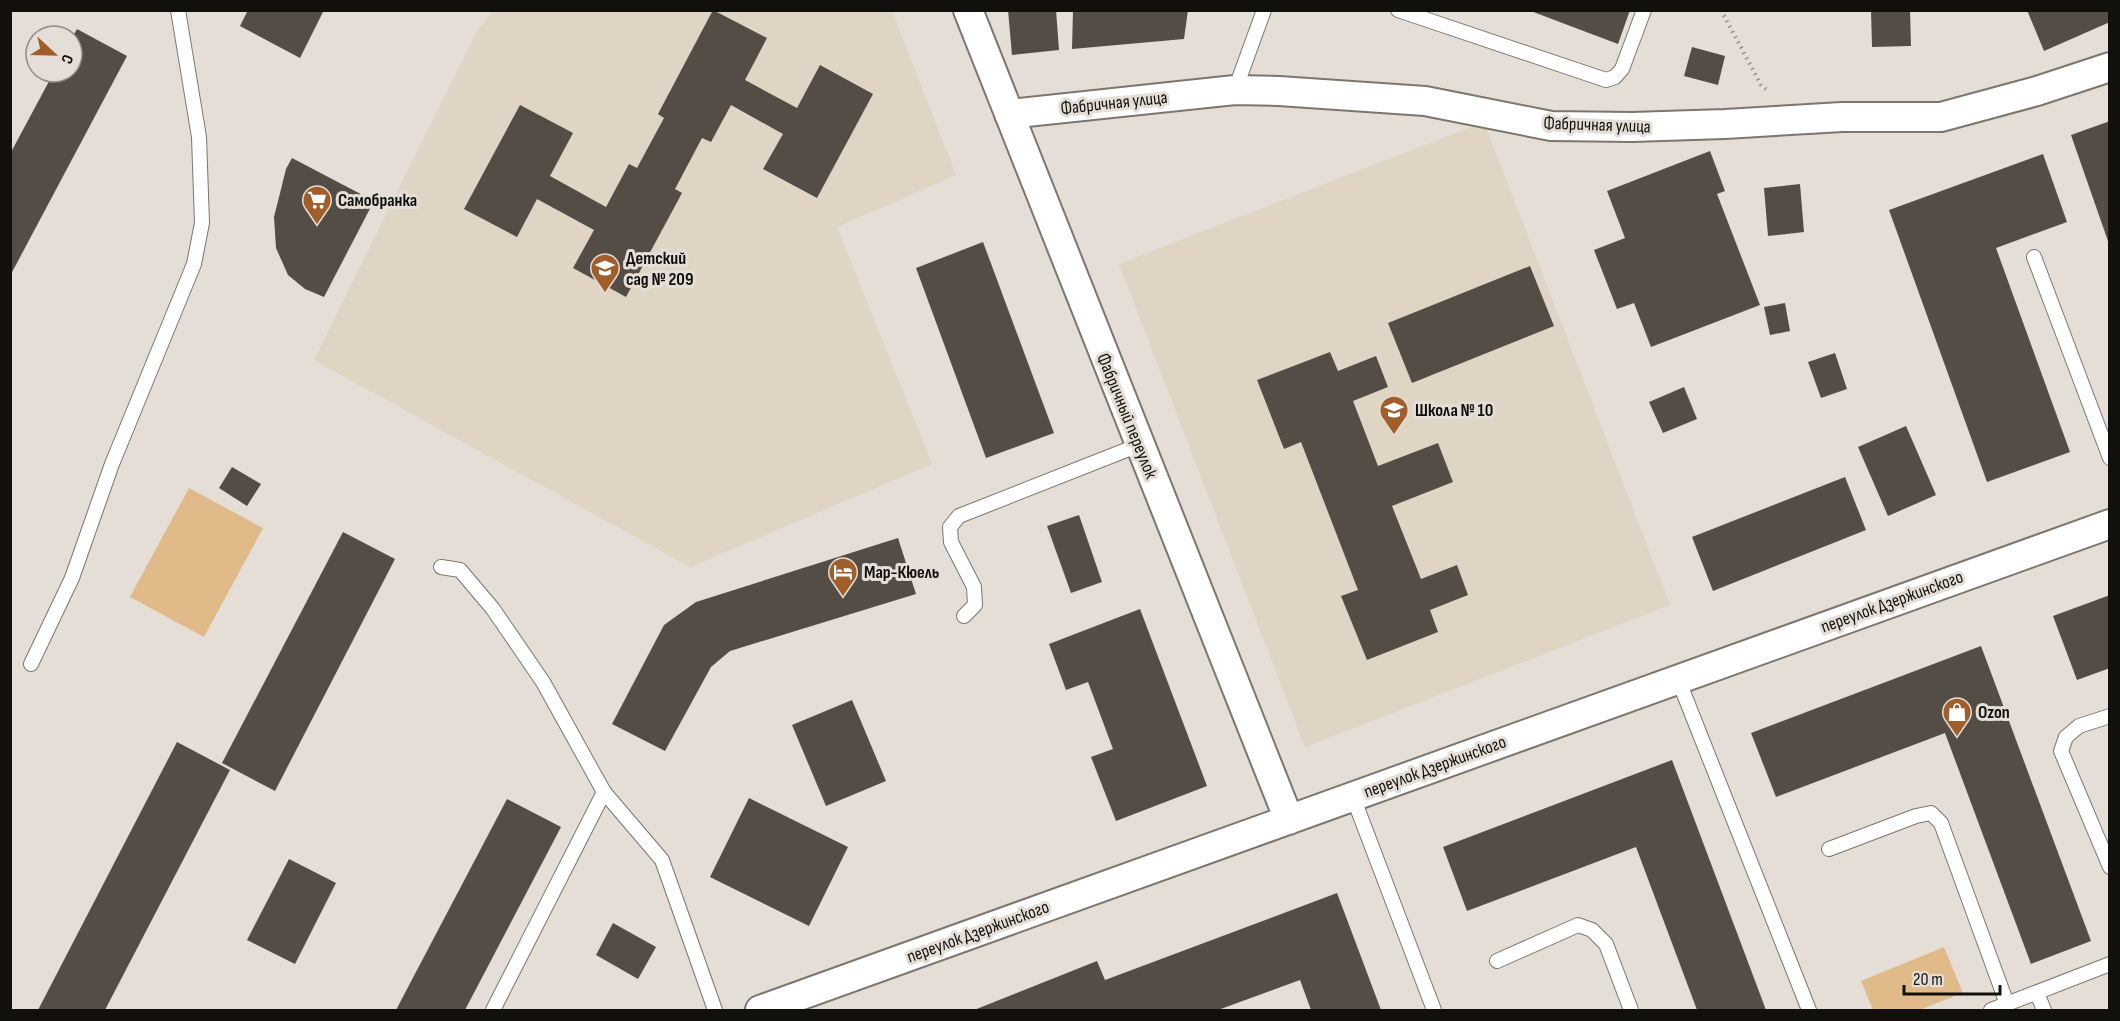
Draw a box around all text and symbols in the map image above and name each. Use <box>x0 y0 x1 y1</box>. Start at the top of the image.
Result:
north arrow <box>24 24 84 84</box>
text: С <box>56 52 77 66</box>
street label: Фабричная улица <box>1060 87 1169 119</box>
street label: Фабричная улица <box>1543 113 1651 137</box>
supermarket icon: Самобранка <box>301 184 333 226</box>
place label: Самобранка <box>338 190 417 211</box>
place label: Детский сад № 209 <box>626 248 693 290</box>
school or university icon: Детский сад № 209 <box>589 252 621 294</box>
street label: Фабричный переулок <box>1092 350 1162 482</box>
school or university icon: Школа № 10 <box>1378 394 1410 436</box>
place label: Школа № 10 <box>1415 400 1493 421</box>
hotel icon: Мар-Кюель <box>827 556 859 598</box>
place label: Мар-Кюель <box>864 562 939 583</box>
street label: переулок Дзержинского <box>1818 567 1966 637</box>
shop icon: Ozon <box>1941 696 1973 738</box>
place label: Ozon <box>1978 702 2010 723</box>
street label: переулок Дзержинского <box>1361 732 1509 802</box>
street label: переулок Дзержинского <box>904 897 1052 967</box>
scale bar <box>1904 958 2000 996</box>
text: 20 m <box>1913 969 1943 990</box>

